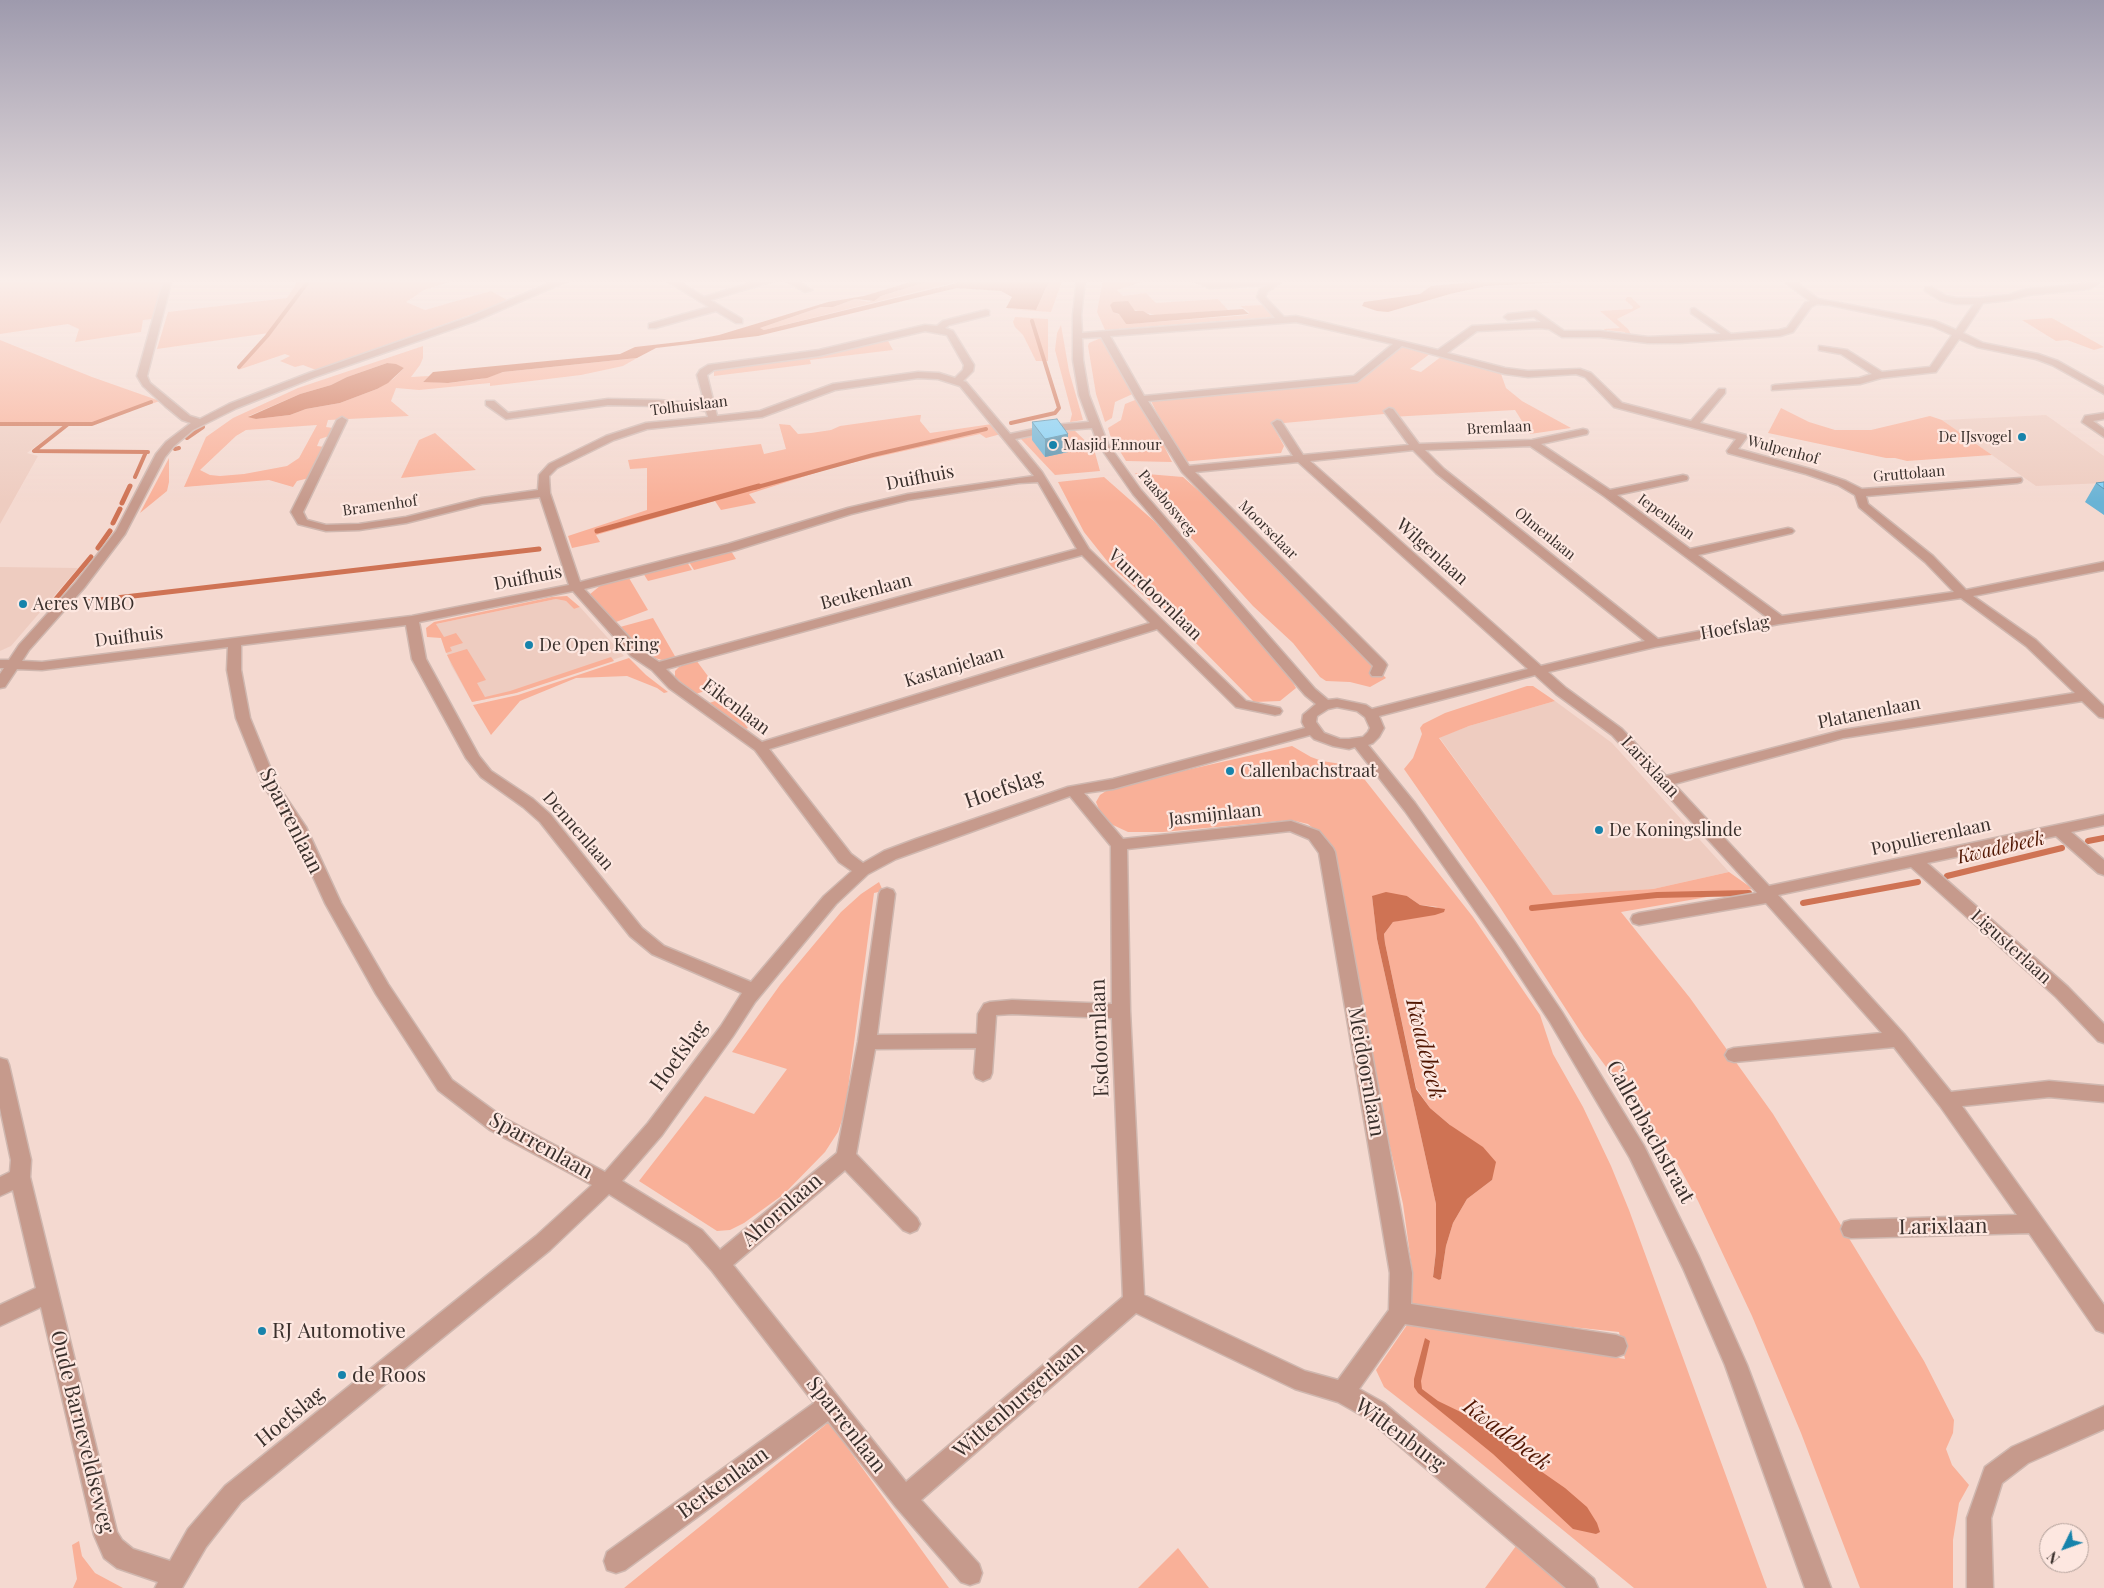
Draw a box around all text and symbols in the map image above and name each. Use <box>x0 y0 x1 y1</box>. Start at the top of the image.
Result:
street label: Tolhuislaan <box>649 392 729 420</box>
street label: Bremlaan <box>1466 417 1532 439</box>
place label: De IJsvogel <box>1938 428 2012 446</box>
marker: De IJsvogel <box>2016 431 2028 443</box>
street label: Wulpenhof <box>1745 432 1821 468</box>
place label: Masjid Ennour <box>1063 436 1162 454</box>
marker: Masjid Ennour <box>1047 439 1059 451</box>
street label: Duifhuis <box>884 461 956 495</box>
street label: Gruttolaan <box>1872 462 1946 486</box>
street label: Paasbosweg <box>1134 466 1200 540</box>
street label: Iepenlaan <box>1634 490 1698 544</box>
street label: Bramenhof <box>341 492 419 520</box>
street label: Moorselaar <box>1235 497 1301 563</box>
street label: Olmenlaan <box>1511 504 1579 564</box>
street label: Wilgenlaan <box>1392 514 1472 590</box>
street label: Vuurdoornlaan <box>1104 545 1206 645</box>
street label: Duifhuis <box>492 561 564 595</box>
street label: Beukenlaan <box>818 569 914 615</box>
place label: Aeres VMBO <box>33 593 134 615</box>
marker: Aeres VMBO <box>17 598 29 610</box>
street label: Hoefslag <box>1699 611 1771 645</box>
street label: Duifhuis <box>94 622 164 652</box>
place label: De Open Kring <box>539 634 659 656</box>
marker: De Open Kring <box>523 639 535 651</box>
street label: Kastanjelaan <box>902 642 1006 692</box>
street label: Eikenlaan <box>698 675 774 739</box>
street label: Platanenlaan <box>1816 692 1922 734</box>
street label: Larixlaan <box>1616 732 1684 802</box>
place label: Callenbachstraat <box>1240 760 1376 782</box>
street label: Sparrenlaan <box>254 764 328 878</box>
street label: Hoefslag <box>961 764 1047 814</box>
marker: Callenbachstraat <box>1224 765 1236 777</box>
street label: Dennenlaan <box>538 787 618 875</box>
street label: Jasmijnlaan <box>1168 799 1262 831</box>
street label: Populierenlaan <box>1869 814 1993 860</box>
place label: De Koningslinde <box>1609 819 1742 841</box>
marker: De Koningslinde <box>1593 824 1605 836</box>
water label: Kwadebeek <box>1955 827 2047 869</box>
street label: Ligusterlaan <box>1966 905 2056 989</box>
street label: Esdoornlaan <box>1085 978 1115 1098</box>
water label: Kwadebeek <box>1400 996 1450 1102</box>
street label: Meidoornlaan <box>1342 1005 1390 1139</box>
street label: Hoefslag <box>645 1016 713 1096</box>
street label: Callenbachstraat <box>1600 1056 1700 1208</box>
street label: Sparrenlaan <box>485 1107 597 1185</box>
street label: Ahornlaan <box>737 1168 827 1252</box>
street label: Larixlaan <box>1898 1214 1988 1240</box>
place label: RJ Automotive <box>272 1318 406 1344</box>
marker: RJ Automotive <box>256 1325 268 1337</box>
street label: Oude Barneveldseweg <box>45 1328 119 1536</box>
street label: Wittenburgerlaan <box>948 1336 1090 1464</box>
place label: de Roos <box>352 1362 426 1388</box>
marker: de Roos <box>336 1369 348 1381</box>
street label: Sparrenlaan <box>801 1372 891 1478</box>
street label: Hoefslag <box>250 1382 330 1452</box>
street label: Wittenburg <box>1350 1393 1450 1477</box>
water label: Kwadebeek <box>1458 1394 1556 1476</box>
street label: Berkenlaan <box>673 1442 773 1524</box>
north arrow <box>2039 1523 2089 1573</box>
text: N <box>2043 1548 2064 1568</box>

